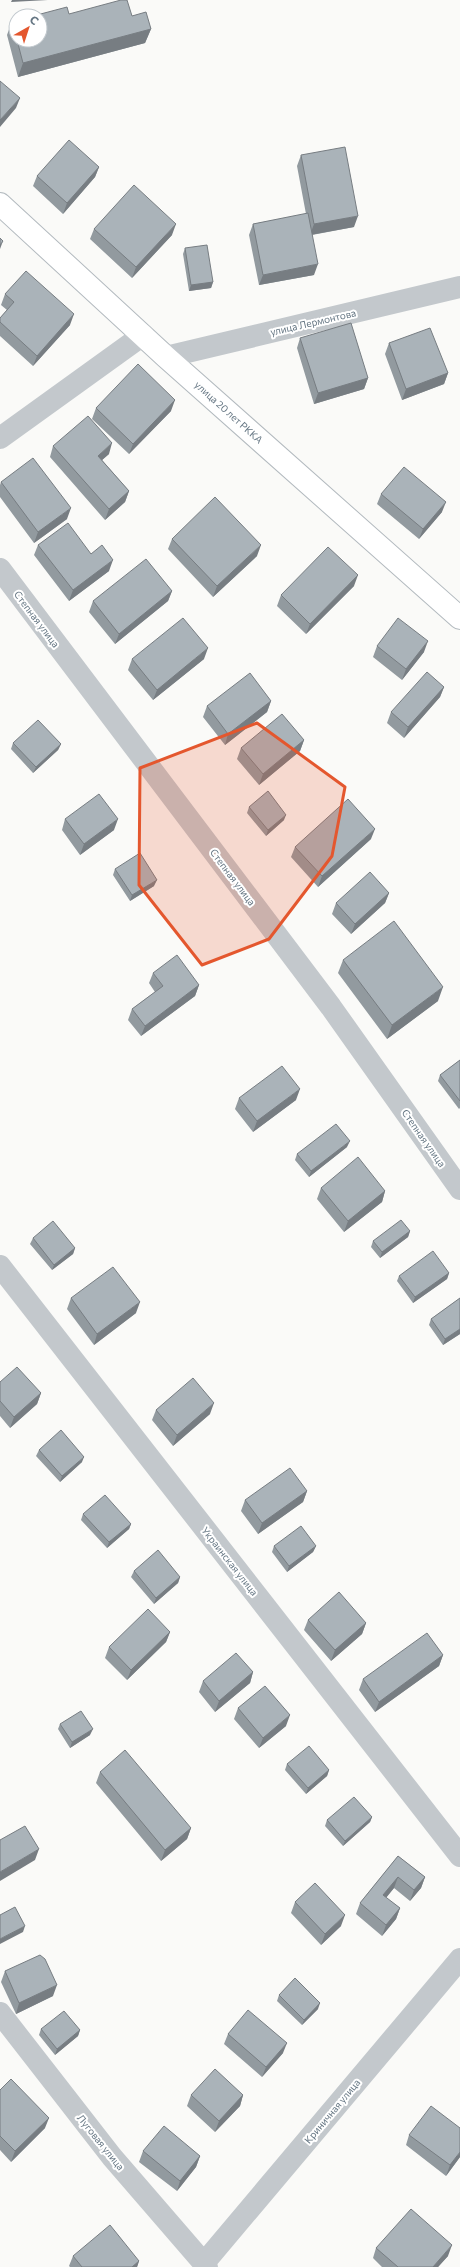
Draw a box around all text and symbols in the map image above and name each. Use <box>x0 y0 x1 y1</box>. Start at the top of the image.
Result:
north arrow <box>8 8 48 48</box>
text: С <box>28 12 42 28</box>
street label: улица Лермонтова <box>269 306 357 338</box>
street label: улица 20 лет РККА <box>192 378 266 446</box>
street label: Степная улица <box>12 588 62 650</box>
street label: Степная улица <box>208 846 258 908</box>
street label: Степная улица <box>400 1107 448 1169</box>
street label: Украинская улица <box>199 1524 261 1598</box>
street label: Криничная улица <box>302 2076 362 2146</box>
street label: Луговая улица <box>75 2112 127 2172</box>

